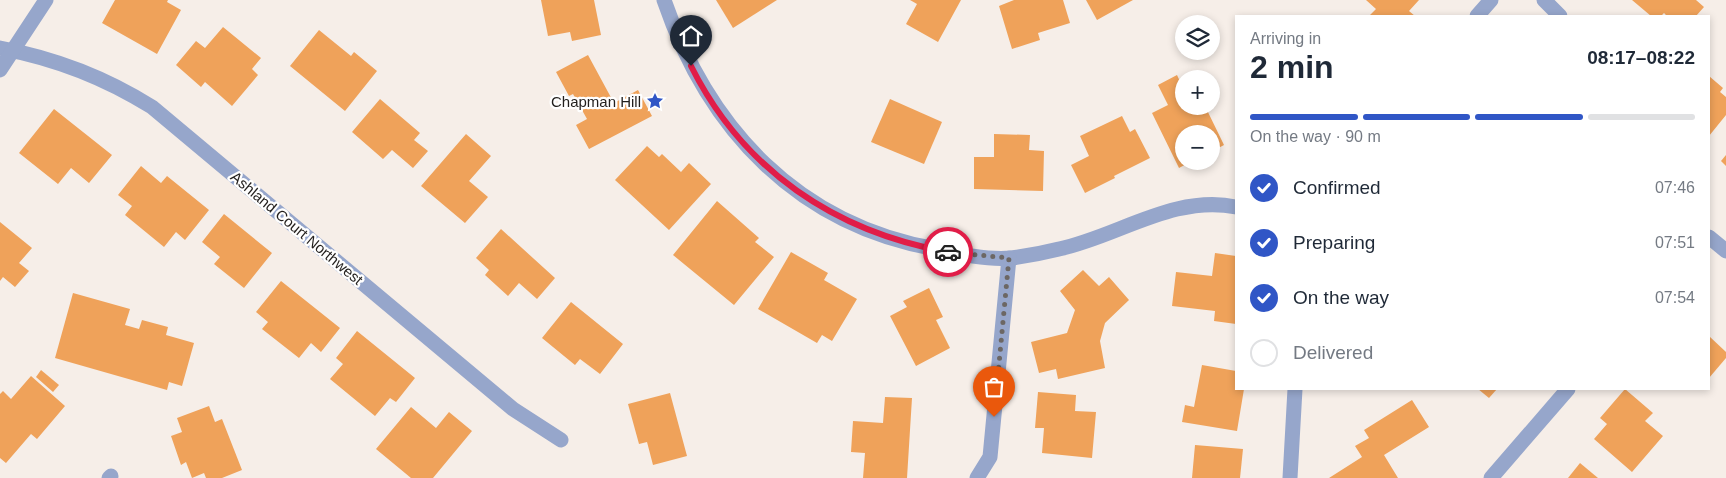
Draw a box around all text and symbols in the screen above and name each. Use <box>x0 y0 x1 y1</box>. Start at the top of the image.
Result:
pin <box>670 15 712 66</box>
map controls <box>1175 15 1220 170</box>
button: layers <box>1175 15 1220 60</box>
icon: home <box>677 22 705 50</box>
text: Arriving in <box>1250 30 1321 47</box>
text: 08:17–08:22 <box>1587 47 1695 68</box>
text: 2 min <box>1250 49 1334 85</box>
button: + <box>1175 70 1220 115</box>
place icon: Chapman Hill <box>645 91 665 111</box>
place label: Chapman Hill <box>551 93 641 110</box>
button: − <box>1175 125 1220 170</box>
text: On the way · 90 m <box>1250 128 1381 145</box>
street label: Ashland Court Northwest <box>228 168 367 289</box>
icon: check <box>1250 174 1278 202</box>
text: Confirmed <box>1293 177 1381 198</box>
text: 07:46 <box>1655 179 1695 196</box>
courier <box>923 227 973 277</box>
icon: check <box>1250 229 1278 257</box>
text: Preparing <box>1293 232 1375 253</box>
text: 07:51 <box>1655 234 1695 251</box>
icon: car <box>934 238 962 266</box>
icon: check <box>1250 284 1278 312</box>
text: On the way <box>1293 287 1389 308</box>
text: 07:54 <box>1655 289 1695 306</box>
text: Delivered <box>1293 342 1373 363</box>
pin <box>973 366 1015 417</box>
icon: bag <box>980 373 1008 401</box>

